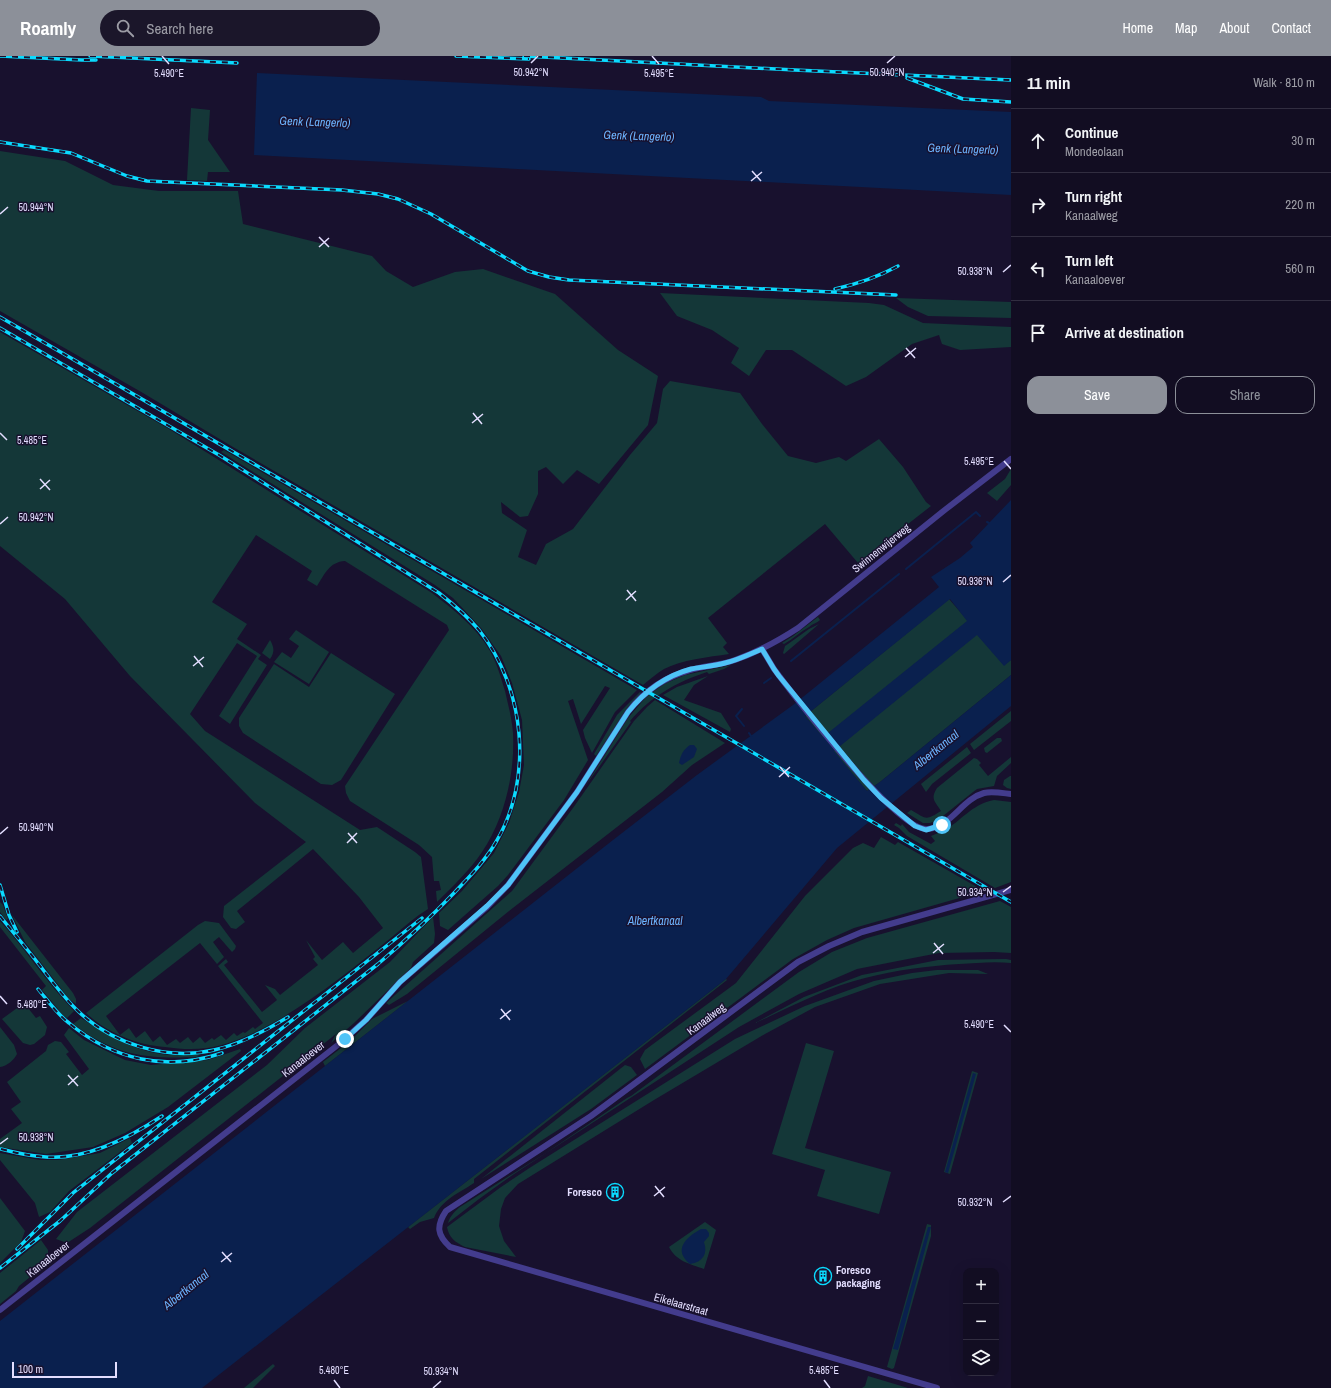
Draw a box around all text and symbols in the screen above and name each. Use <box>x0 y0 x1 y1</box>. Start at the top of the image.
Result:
search box <box>100 10 380 46</box>
text: Roamly <box>20 15 76 41</box>
icon: search <box>114 17 136 39</box>
text: Search here <box>146 18 213 39</box>
text: Home <box>1122 19 1153 37</box>
text: Map <box>1175 19 1197 37</box>
text: About <box>1219 19 1249 37</box>
text: Contact <box>1271 19 1311 37</box>
text: 50.942°N <box>514 66 549 79</box>
text: 50.940°N <box>870 66 905 79</box>
text: 5.490°E <box>154 67 184 80</box>
text: 5.495°E <box>644 67 674 80</box>
text: 11 min <box>1027 71 1070 94</box>
text: Walk · 810 m <box>1253 74 1315 91</box>
water label: Genk (Langerlo) <box>279 113 351 131</box>
text: Continue <box>1065 122 1118 143</box>
water label: Genk (Langerlo) <box>603 127 675 145</box>
icon: ahead <box>1027 130 1049 152</box>
text: 30 m <box>1291 132 1315 149</box>
water label: Genk (Langerlo) <box>927 140 999 158</box>
text: Mondeolaan <box>1065 143 1124 160</box>
text: Turn right <box>1065 186 1122 207</box>
icon: right <box>1027 194 1049 216</box>
text: 220 m <box>1285 196 1315 213</box>
text: 50.944°N <box>19 201 54 214</box>
text: Kanaalweg <box>1065 207 1118 224</box>
text: Turn left <box>1065 250 1113 271</box>
icon: left <box>1027 258 1049 280</box>
text: 560 m <box>1285 260 1315 277</box>
text: 50.938°N <box>958 265 993 278</box>
text: Kanaaloever <box>1065 271 1125 288</box>
icon: arrive <box>1027 322 1049 344</box>
text: Arrive at destination <box>1065 322 1184 343</box>
button: Save <box>1027 376 1167 414</box>
button: Share <box>1175 376 1315 414</box>
text: 5.485°E <box>17 434 47 447</box>
text: 5.495°E <box>964 455 994 468</box>
text: 50.942°N <box>19 511 54 524</box>
street label: Swinnenwijerweg <box>849 520 913 576</box>
text: 50.936°N <box>958 575 993 588</box>
water label: Albertkanaal <box>909 726 963 774</box>
route start <box>933 816 951 834</box>
text: 50.940°N <box>19 821 54 834</box>
text: 50.934°N <box>958 886 993 899</box>
water label: Albertkanaal <box>627 913 683 929</box>
text: 5.480°E <box>17 998 47 1011</box>
street label: Kanaalweg <box>684 1000 728 1038</box>
text: 5.490°E <box>964 1018 994 1031</box>
route end <box>336 1030 354 1048</box>
street label: Kanaaloever <box>279 1038 327 1080</box>
text: 50.938°N <box>19 1131 54 1144</box>
building icon: Foresco <box>605 1182 625 1202</box>
place label: Foresco <box>567 1185 602 1199</box>
text: 50.932°N <box>958 1196 993 1209</box>
street label: Kanaaloever <box>24 1238 72 1280</box>
place label: Foresco packaging <box>836 1263 881 1290</box>
water label: Albertkanaal <box>159 1266 213 1314</box>
building icon: Foresco packaging <box>813 1266 833 1286</box>
map controls <box>963 1268 999 1376</box>
button: + <box>963 1268 999 1304</box>
street label: Eikelaarstraat <box>652 1290 710 1319</box>
button: − <box>963 1304 999 1340</box>
button: layers <box>963 1340 999 1376</box>
scale bar <box>12 1360 117 1379</box>
text: 100 m <box>18 1362 43 1376</box>
text: 5.480°E <box>319 1364 349 1377</box>
text: 5.485°E <box>809 1364 839 1377</box>
text: 50.934°N <box>424 1365 459 1378</box>

